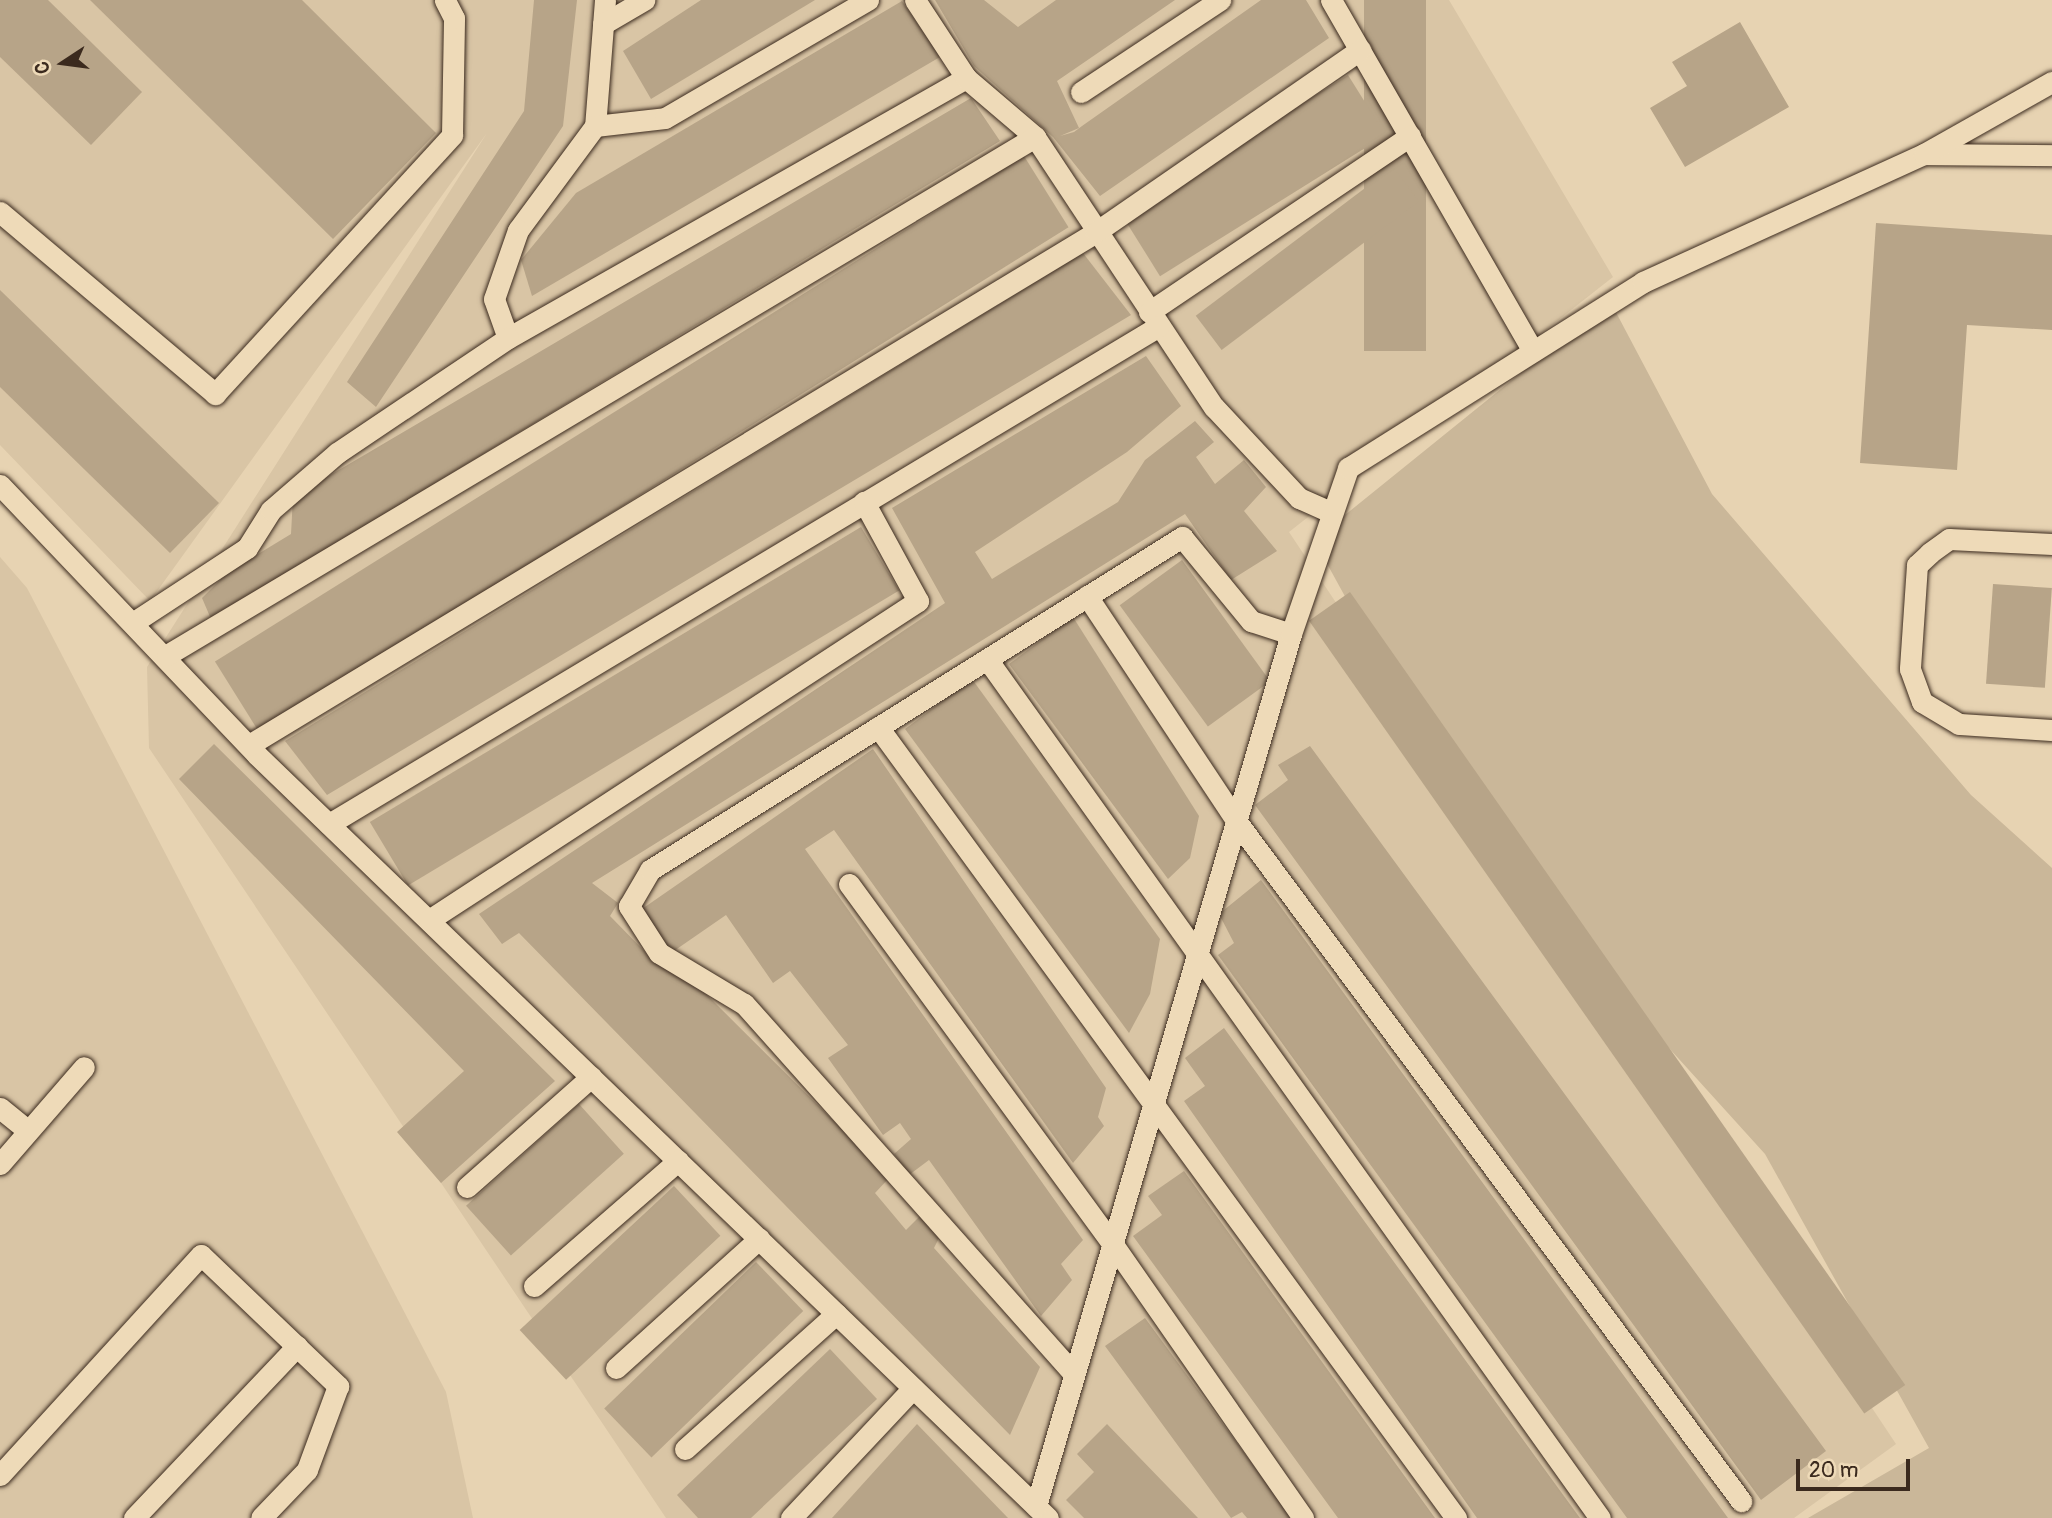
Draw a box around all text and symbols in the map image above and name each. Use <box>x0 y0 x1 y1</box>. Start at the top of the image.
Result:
north arrow <box>28 28 98 98</box>
text: С <box>30 59 56 76</box>
scale bar <box>1800 1444 1914 1488</box>
text: 20 m <box>1809 1457 1858 1484</box>

